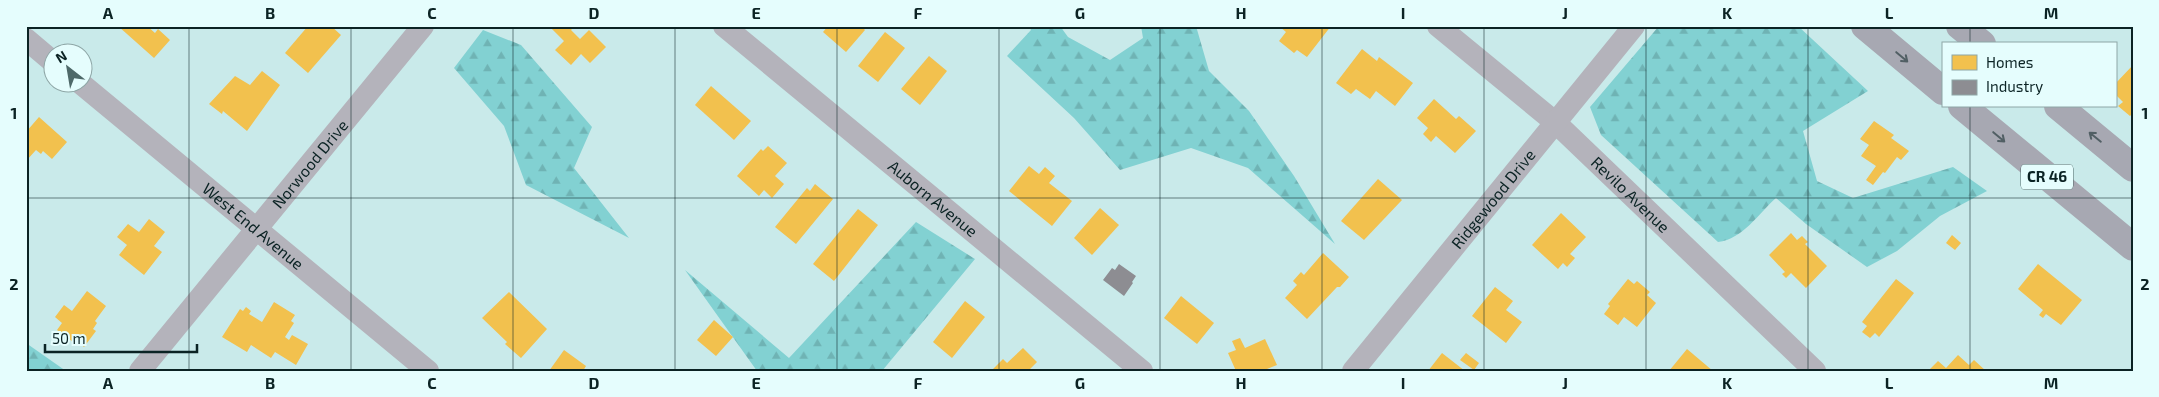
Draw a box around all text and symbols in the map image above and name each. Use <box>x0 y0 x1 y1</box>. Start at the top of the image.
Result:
text: A <box>103 3 114 22</box>
text: B <box>265 3 275 22</box>
text: C <box>427 3 437 22</box>
text: D <box>589 3 600 22</box>
text: E <box>751 3 761 22</box>
text: F <box>914 3 923 22</box>
text: G <box>1075 3 1085 22</box>
text: H <box>1235 3 1247 22</box>
text: I <box>1401 3 1405 22</box>
text: J <box>1562 3 1568 22</box>
text: K <box>1722 3 1733 22</box>
text: L <box>1885 3 1894 22</box>
text: M <box>2044 3 2058 22</box>
north arrow <box>42 42 92 92</box>
legend <box>1942 42 2116 108</box>
text: N <box>52 47 70 66</box>
one-way arrow <box>1896 52 1909 63</box>
text: Homes <box>1986 53 2033 71</box>
text: Industry <box>1986 77 2043 95</box>
text: 1 <box>11 103 17 122</box>
text: 1 <box>2142 103 2148 122</box>
street label: Norwood Drive <box>268 115 351 212</box>
one-way arrow <box>1993 132 2006 143</box>
one-way arrow <box>2089 132 2102 143</box>
street label: Ridgewood Drive <box>1447 145 1539 252</box>
street label: Revilo Avenue <box>1588 152 1674 236</box>
street label: Auborn Avenue <box>885 156 982 240</box>
road number: CR 46 <box>2021 164 2073 190</box>
street label: West End Avenue <box>199 178 308 273</box>
text: 2 <box>9 274 19 293</box>
text: 2 <box>2140 274 2150 293</box>
scale bar <box>45 322 198 354</box>
text: 50 m <box>52 329 86 347</box>
text: A <box>103 373 114 392</box>
text: B <box>265 373 275 392</box>
text: C <box>427 373 437 392</box>
text: D <box>589 373 600 392</box>
text: E <box>751 373 761 392</box>
text: F <box>914 373 923 392</box>
text: G <box>1075 373 1085 392</box>
text: H <box>1235 373 1247 392</box>
text: I <box>1401 373 1405 392</box>
text: J <box>1562 373 1568 392</box>
text: K <box>1722 373 1733 392</box>
text: L <box>1885 373 1894 392</box>
text: M <box>2044 373 2058 392</box>

